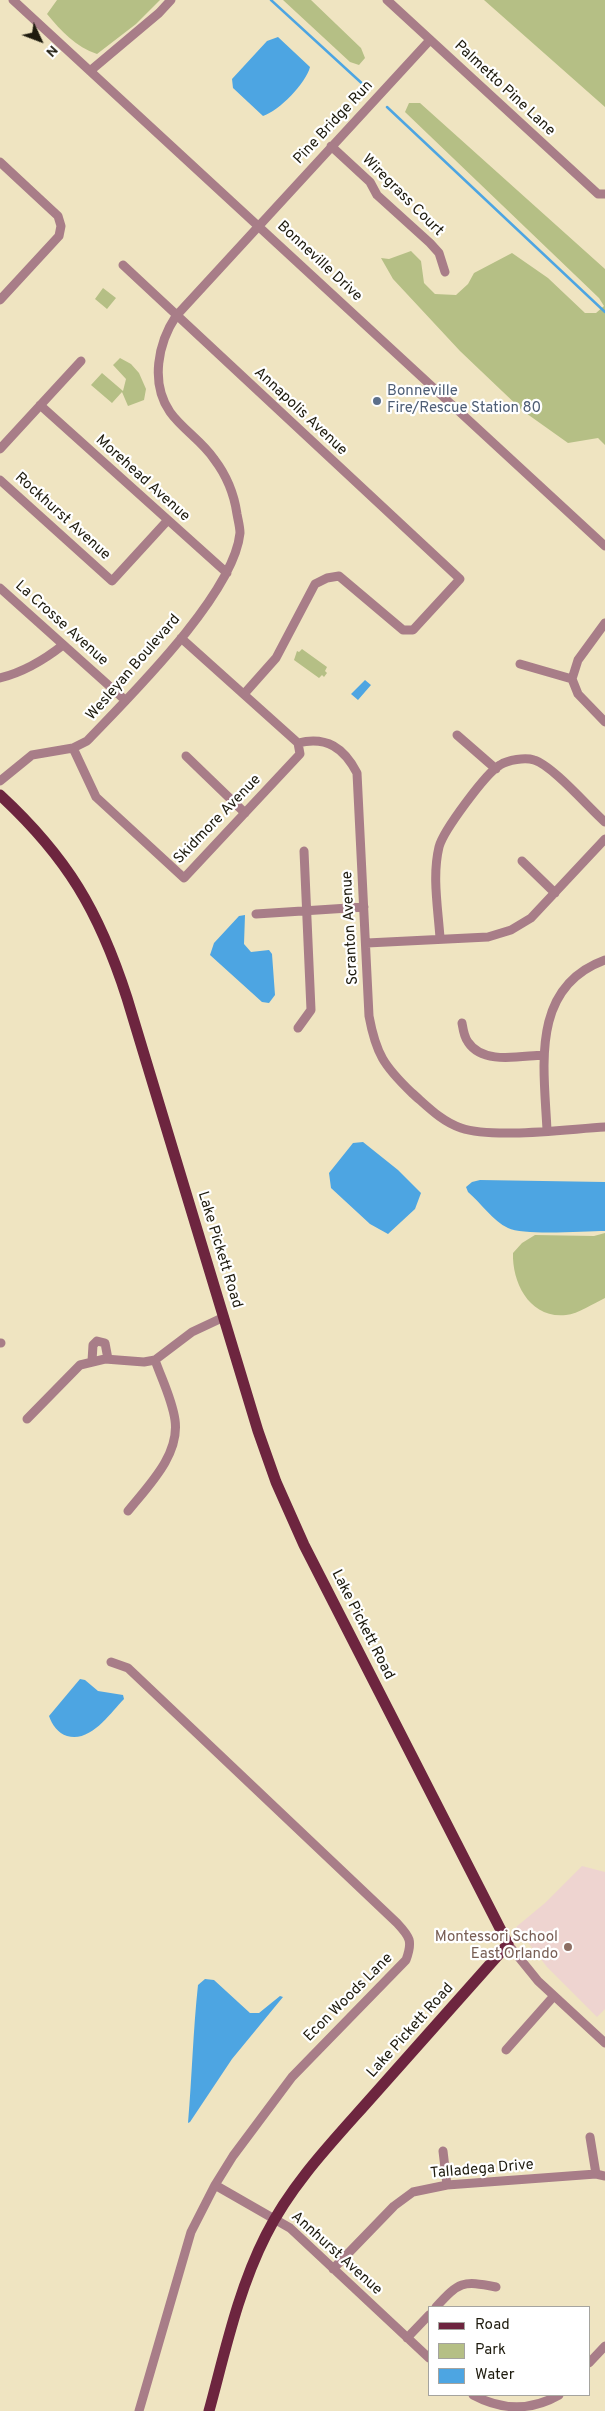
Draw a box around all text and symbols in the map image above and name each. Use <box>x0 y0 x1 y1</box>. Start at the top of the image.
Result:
north arrow <box>15 15 65 65</box>
street label: Palmetto Pine Lane <box>450 38 558 140</box>
text: N <box>42 41 61 60</box>
street label: Pine Bridge Run <box>291 77 377 169</box>
street label: Wiregrass Court <box>357 151 447 241</box>
street label: Bonneville Drive <box>273 218 365 306</box>
street label: Annapolis Avenue <box>250 364 350 460</box>
place label: Bonneville Fire/Rescue Station 80 <box>387 383 541 418</box>
marker: Bonneville Fire/Rescue Station 80 <box>371 395 383 407</box>
street label: Morehead Avenue <box>91 432 193 526</box>
street label: Rockhurst Avenue <box>10 469 114 565</box>
street label: La Crosse Avenue <box>11 578 111 670</box>
street label: Wesleyan Boulevard <box>83 611 185 725</box>
street label: Skidmore Avenue <box>171 771 265 869</box>
street label: Scranton Avenue <box>339 871 363 985</box>
street label: Lake Pickett Road <box>193 1190 245 1310</box>
street label: Lake Pickett Road <box>327 1567 397 1683</box>
place label: Montessori School East Orlando <box>435 1929 558 1964</box>
marker: Montessori School East Orlando <box>562 1941 574 1953</box>
street label: Econ Woods Lane <box>301 1950 397 2046</box>
street label: Lake Pickett Road <box>364 1980 458 2082</box>
street label: Talladega Drive <box>429 2157 535 2183</box>
street label: Annhurst Avenue <box>287 2208 385 2300</box>
legend <box>428 2306 590 2396</box>
text: Road <box>475 2316 510 2335</box>
text: Park <box>475 2341 506 2360</box>
text: Water <box>475 2366 514 2385</box>

